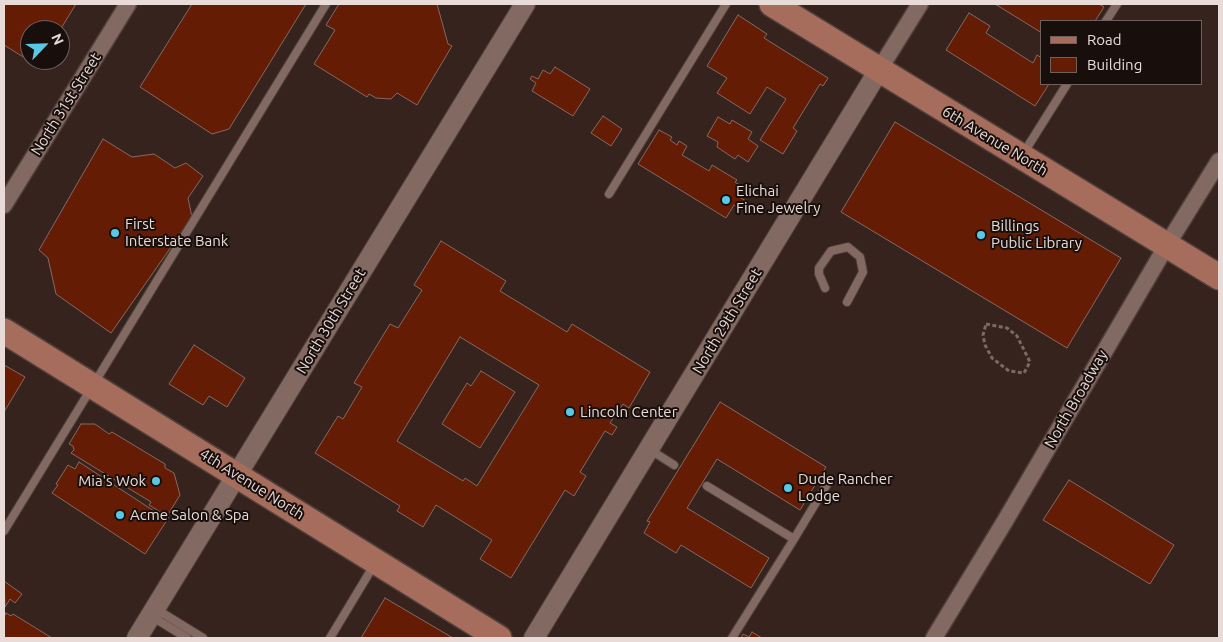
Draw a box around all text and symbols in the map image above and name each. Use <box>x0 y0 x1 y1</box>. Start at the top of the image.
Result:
north arrow <box>20 20 70 70</box>
legend <box>1040 20 1203 85</box>
text: N <box>48 31 67 47</box>
text: Road <box>1087 31 1122 48</box>
street label: North 31st Street <box>27 49 105 159</box>
text: Building <box>1087 56 1142 73</box>
street label: 6th Avenue North <box>939 102 1051 180</box>
place label: Elichai Fine Jewelry <box>736 182 821 217</box>
marker: Elichai Fine Jewelry <box>720 194 732 206</box>
place label: First Interstate Bank <box>125 215 228 250</box>
place label: Billings Public Library <box>991 217 1082 252</box>
marker: First Interstate Bank <box>109 227 121 239</box>
marker: Billings Public Library <box>975 229 987 241</box>
street label: North 30th Street <box>292 265 370 377</box>
street label: North 29th Street <box>688 265 766 377</box>
street label: North Broadway <box>1041 347 1111 451</box>
place label: Lincoln Center <box>580 403 677 421</box>
marker: Lincoln Center <box>564 406 576 418</box>
street label: 4th Avenue North <box>196 445 308 523</box>
place label: Dude Rancher Lodge <box>798 470 893 505</box>
place label: Mia's Wok <box>78 472 146 490</box>
marker: Mia's Wok <box>150 475 162 487</box>
marker: Dude Rancher Lodge <box>782 482 794 494</box>
place label: Acme Salon & Spa <box>130 506 249 524</box>
marker: Acme Salon & Spa <box>114 509 126 521</box>

